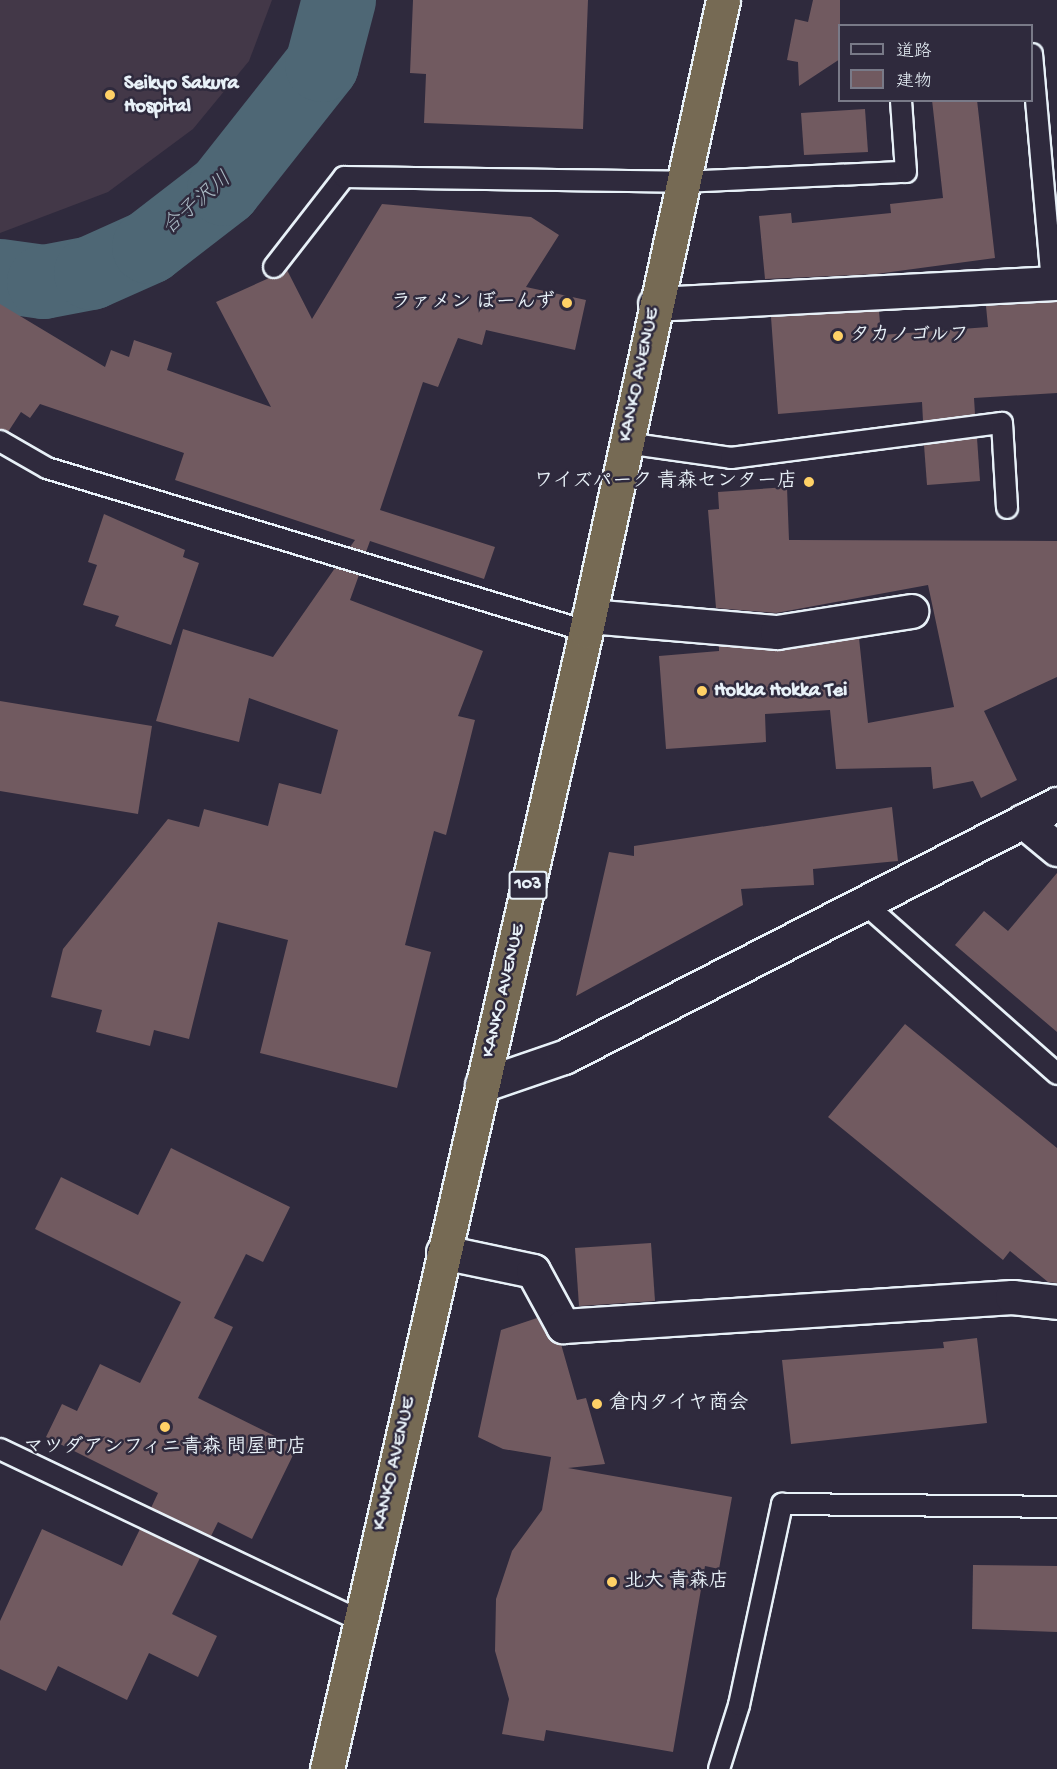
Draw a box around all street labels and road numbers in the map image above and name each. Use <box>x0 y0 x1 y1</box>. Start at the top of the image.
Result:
street label: KANKO AVENUE <box>614 306 666 444</box>
road number: 103 <box>508 870 548 900</box>
street label: KANKO AVENUE <box>477 922 531 1060</box>
street label: KANKO AVENUE <box>368 1395 422 1533</box>

